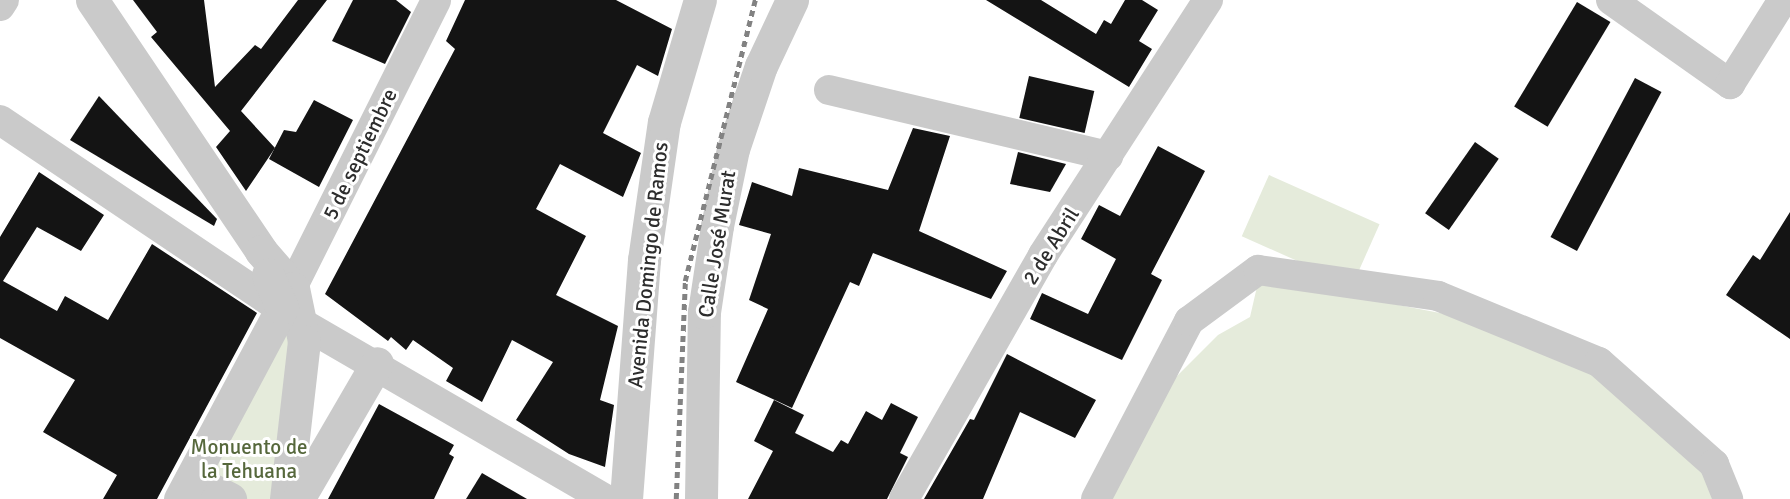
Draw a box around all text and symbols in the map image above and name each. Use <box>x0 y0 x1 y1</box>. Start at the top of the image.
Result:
street label: 5 de septiembre <box>317 84 403 224</box>
street label: Avenida Domingo de Ramos <box>623 141 673 389</box>
street label: Calle José Murat <box>693 169 741 319</box>
street label: 2 de Abril <box>1018 203 1084 289</box>
park label: Monuento de la Tehuana <box>190 434 308 484</box>

